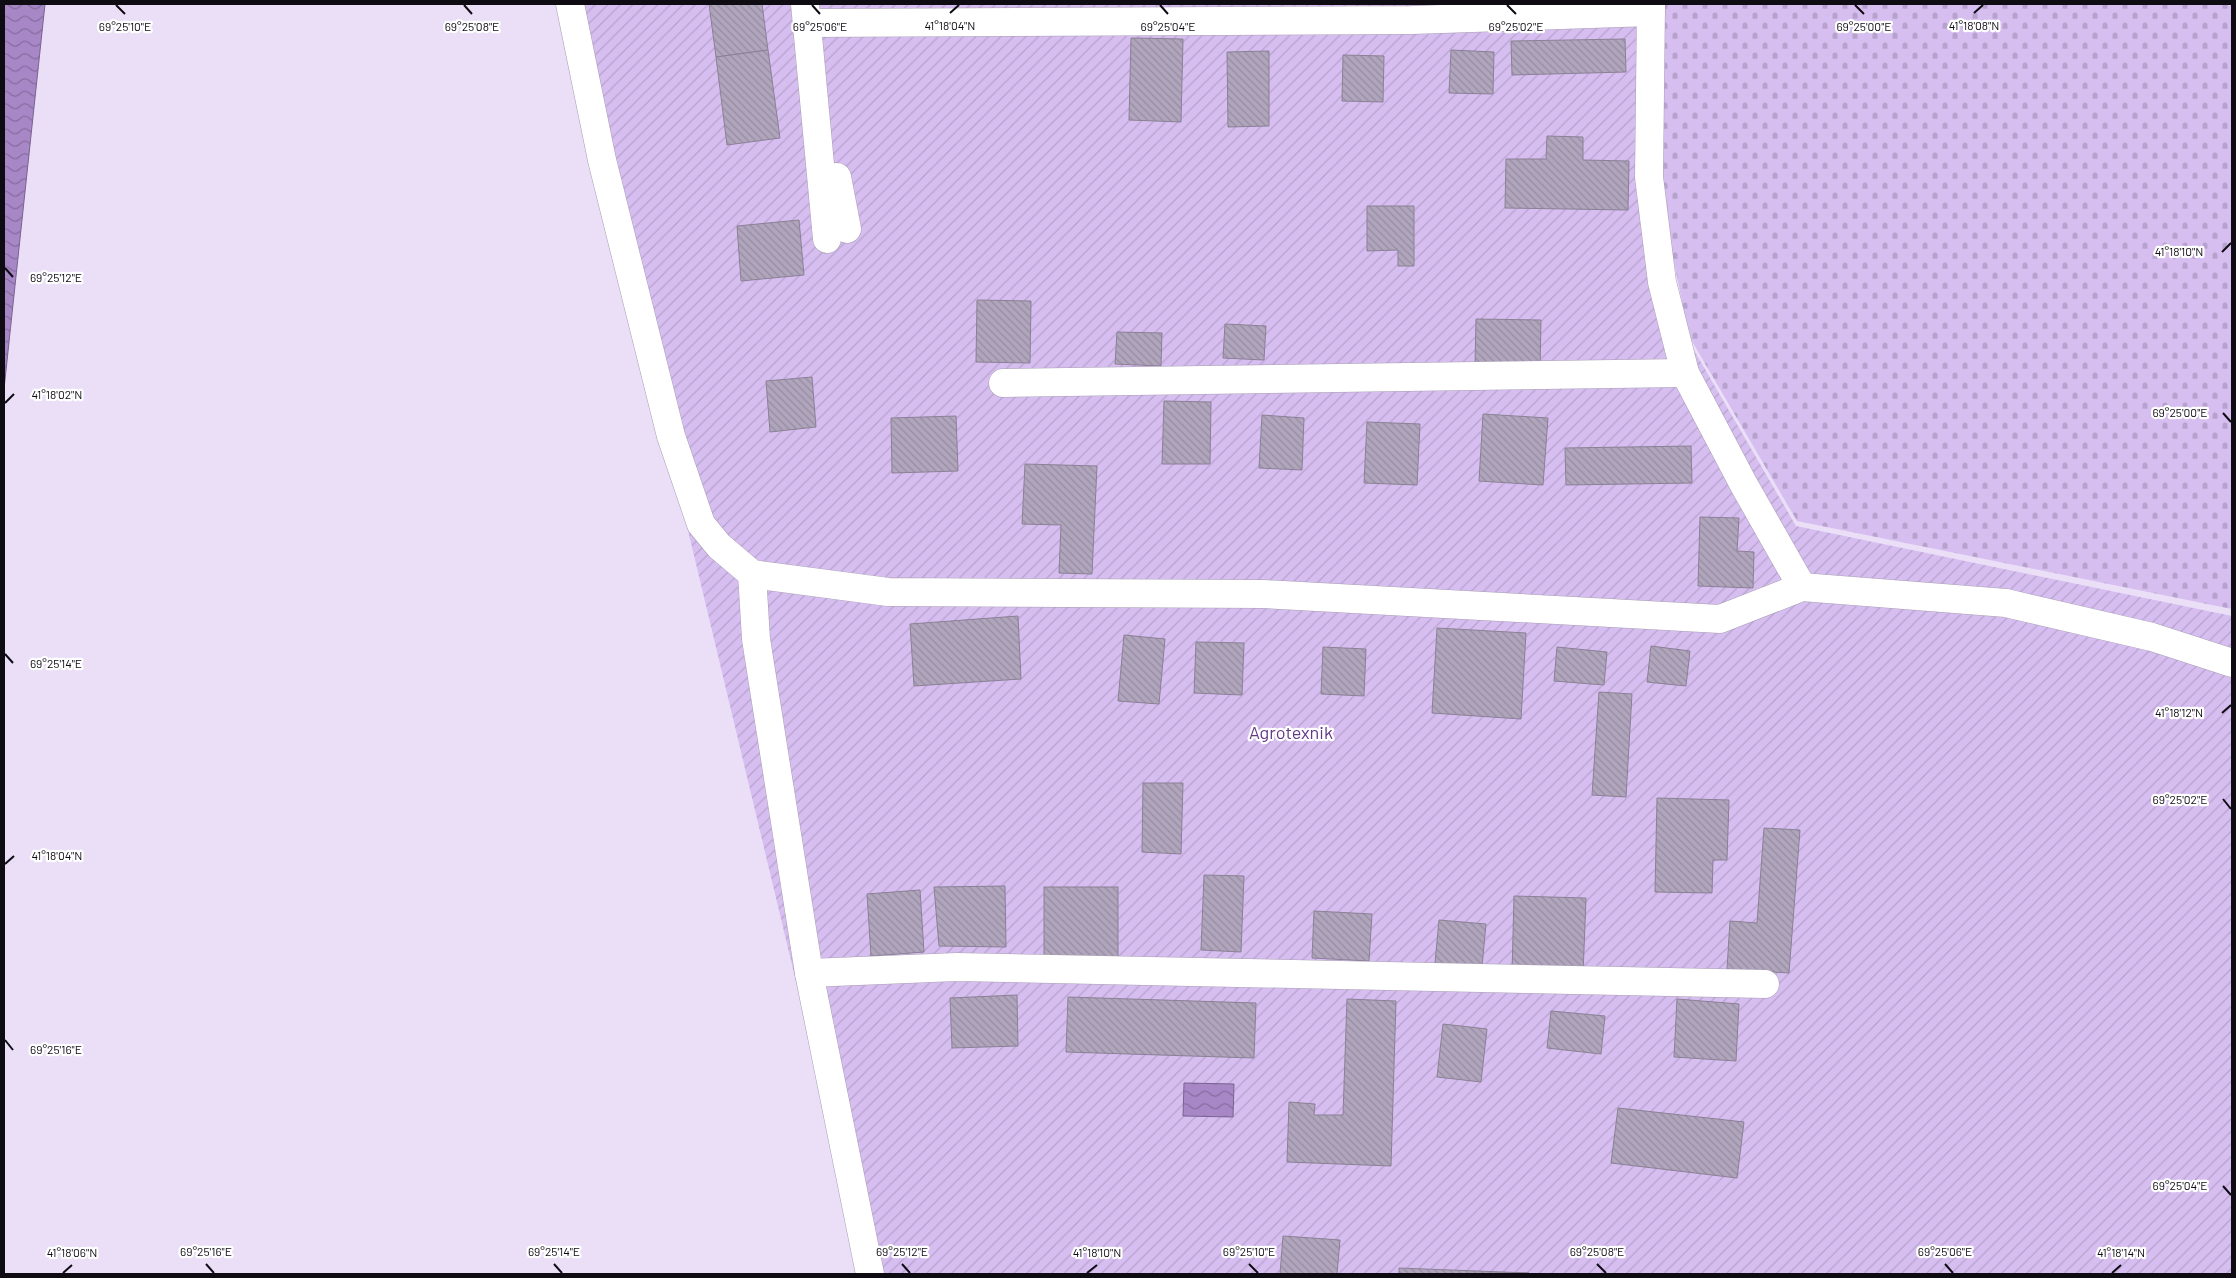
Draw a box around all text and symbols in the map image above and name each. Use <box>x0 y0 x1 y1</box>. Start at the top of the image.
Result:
text: 41°18'04"N <box>925 18 975 32</box>
text: 41°18'08"N <box>1949 18 1999 32</box>
text: 69°25'10"E <box>99 19 151 33</box>
text: 69°25'08"E <box>445 19 499 33</box>
text: 69°25'06"E <box>793 19 847 33</box>
text: 69°25'04"E <box>1141 19 1195 33</box>
text: 69°25'02"E <box>1489 19 1543 33</box>
text: 69°25'00"E <box>1836 19 1892 33</box>
text: 41°18'10"N <box>2155 244 2203 258</box>
text: 69°25'12"E <box>30 270 82 284</box>
text: 41°18'02"N <box>32 387 82 401</box>
text: 69°25'00"E <box>2152 405 2208 419</box>
text: 69°25'14"E <box>30 656 82 670</box>
text: 41°18'12"N <box>2155 705 2203 719</box>
park label: Agrotexnik <box>1249 721 1333 743</box>
text: 69°25'02"E <box>2153 792 2207 806</box>
text: 41°18'04"N <box>32 848 82 862</box>
text: 69°25'16"E <box>30 1042 82 1056</box>
text: 69°25'04"E <box>2153 1178 2207 1192</box>
text: 69°25'16"E <box>180 1244 232 1258</box>
text: 69°25'14"E <box>528 1244 580 1258</box>
text: 69°25'12"E <box>876 1244 928 1258</box>
text: 69°25'10"E <box>1223 1244 1275 1258</box>
text: 69°25'08"E <box>1570 1244 1624 1258</box>
text: 69°25'06"E <box>1918 1244 1972 1258</box>
text: 41°18'06"N <box>47 1245 97 1259</box>
text: 41°18'10"N <box>1073 1245 1121 1259</box>
text: 41°18'14"N <box>2097 1245 2145 1259</box>

